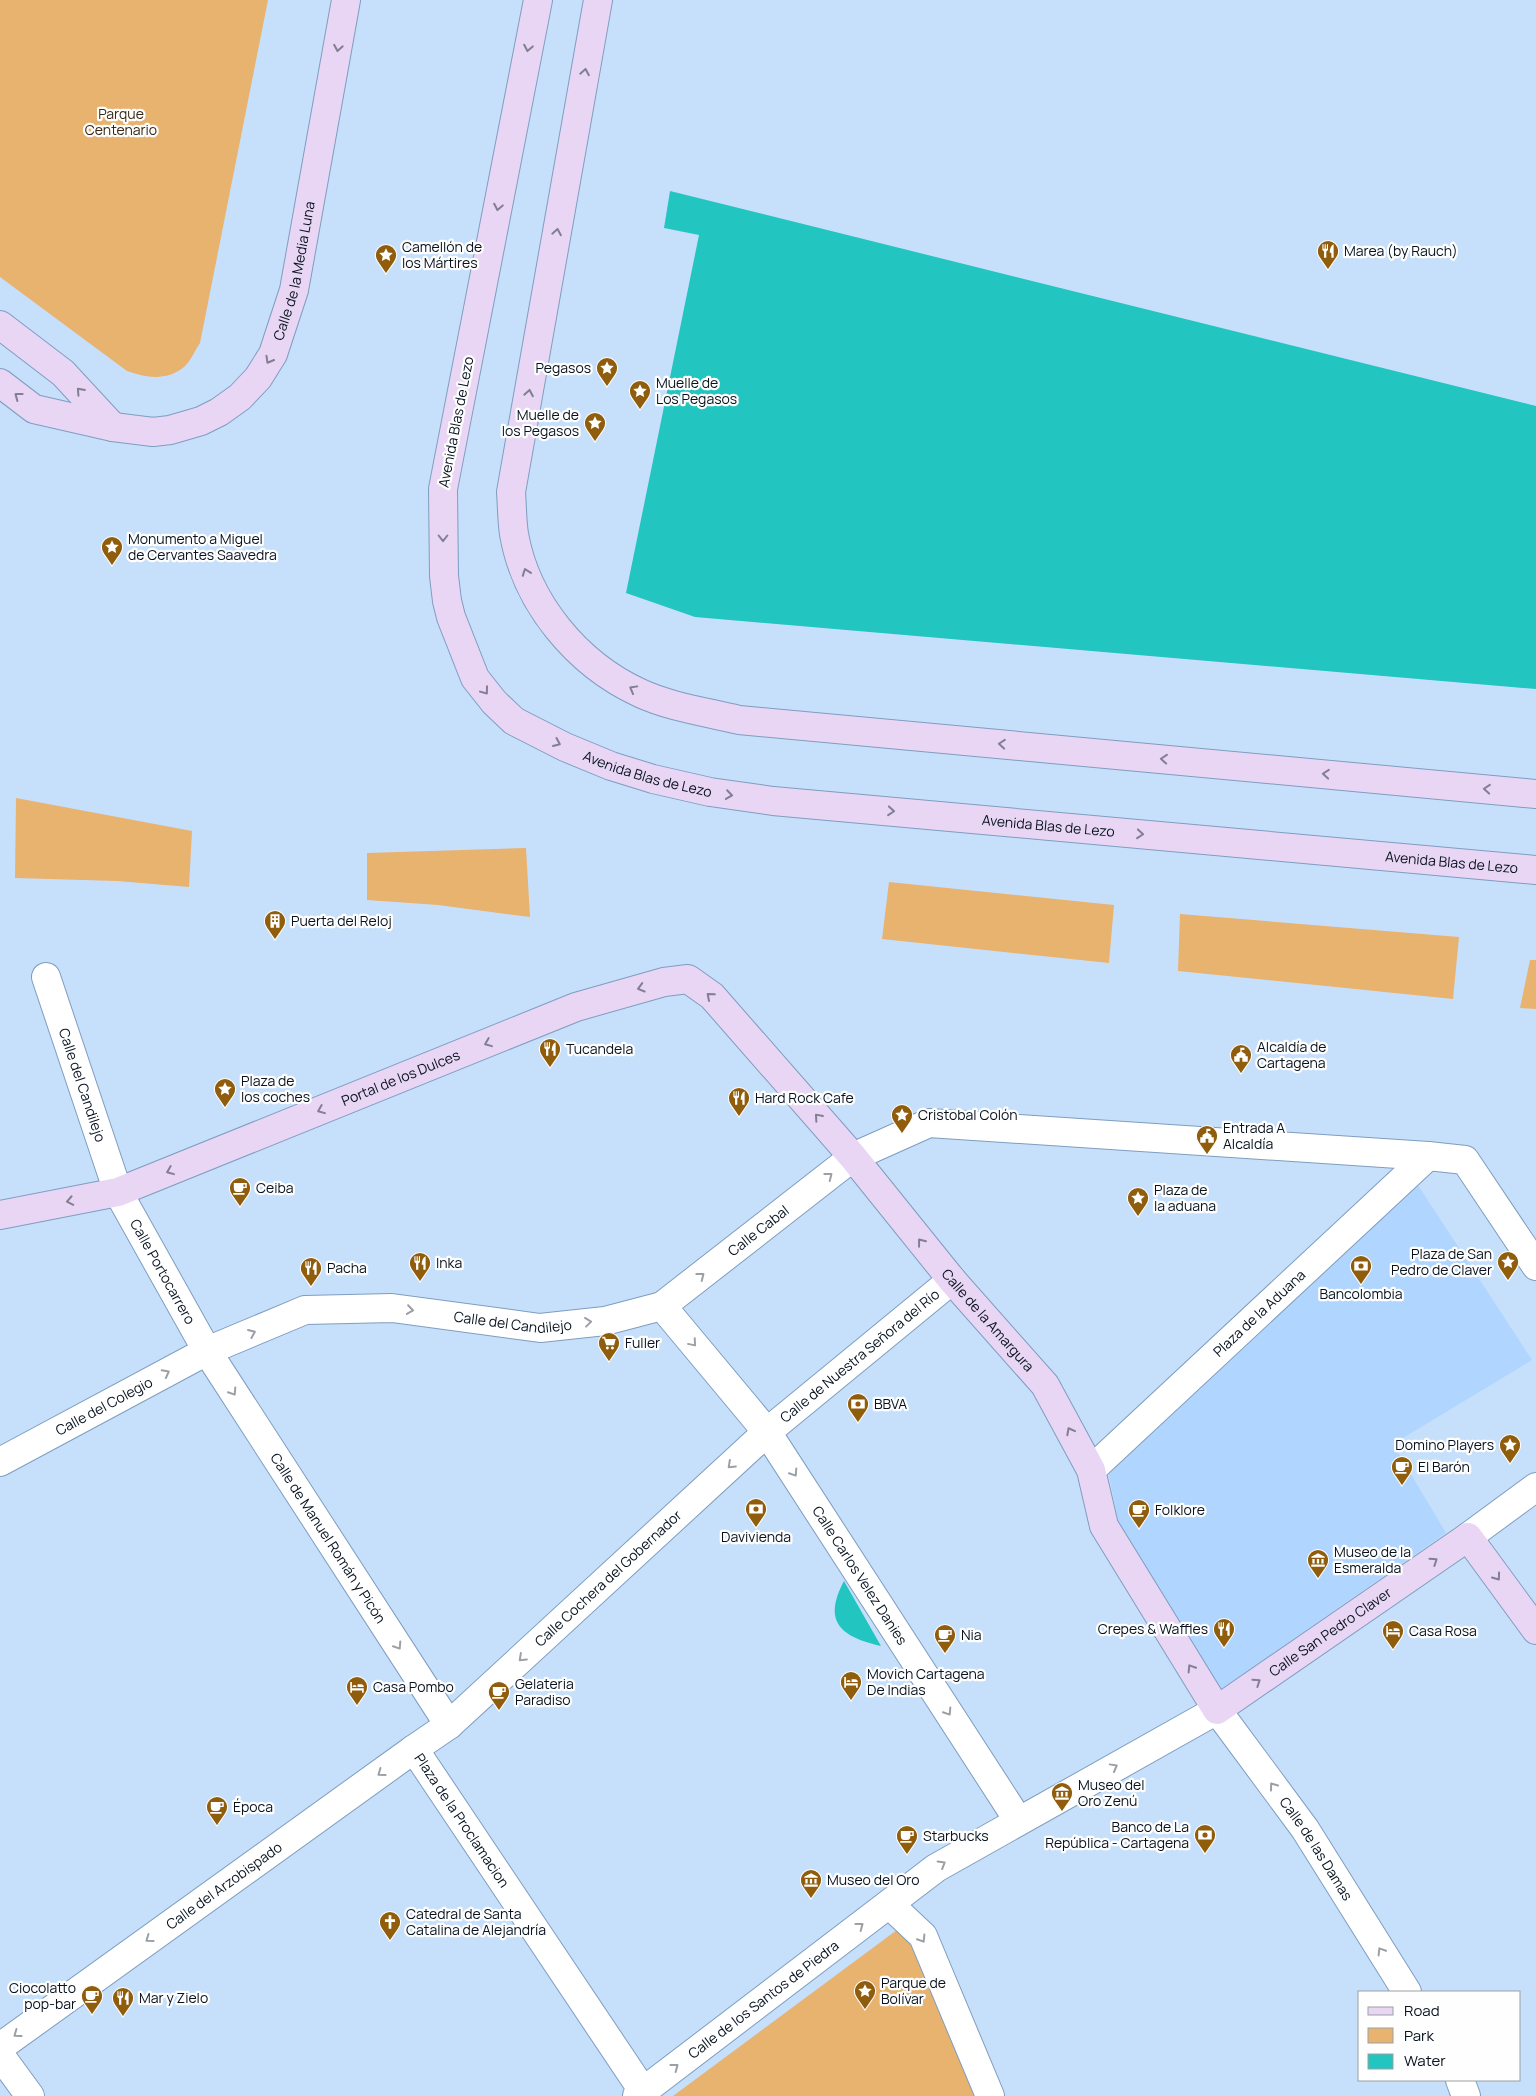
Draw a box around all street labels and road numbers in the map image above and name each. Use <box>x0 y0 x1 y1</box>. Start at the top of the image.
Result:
street label: Calle de la Media Luna <box>268 200 319 343</box>
street label: Avenida Blas de Lezo <box>433 355 478 489</box>
street label: Avenida Blas de Lezo <box>581 746 714 801</box>
street label: Avenida Blas de Lezo <box>981 810 1115 841</box>
street label: Avenida Blas de Lezo <box>1384 846 1519 877</box>
street label: Calle del Candilejo <box>55 1026 111 1144</box>
street label: Portal de los Dulces <box>338 1045 463 1110</box>
street label: Calle Cabal <box>724 1201 792 1260</box>
street label: Calle Portocarrero <box>126 1215 200 1327</box>
street label: Calle de la Amargura <box>938 1265 1039 1375</box>
street label: Plaza de la Aduana <box>1209 1265 1309 1361</box>
street label: Calle de Nuestra Señora del Río <box>776 1284 943 1427</box>
street label: Calle del Candilejo <box>453 1306 573 1337</box>
street label: Calle del Colegio <box>52 1372 156 1440</box>
street label: Calle de Manuel Román y Picón <box>267 1449 391 1627</box>
street label: Calle Carlos Velez Danies <box>808 1502 912 1648</box>
street label: Calle Cochera del Gobernador <box>530 1505 685 1650</box>
street label: Calle San Pedro Claver <box>1265 1583 1395 1680</box>
street label: Plaza de la Proclamacion <box>411 1749 514 1891</box>
street label: Calle de las Damas <box>1276 1793 1357 1904</box>
street label: Calle del Arzobispado <box>162 1837 286 1934</box>
street label: Calle de los Santos de Piedra <box>684 1936 842 2063</box>

